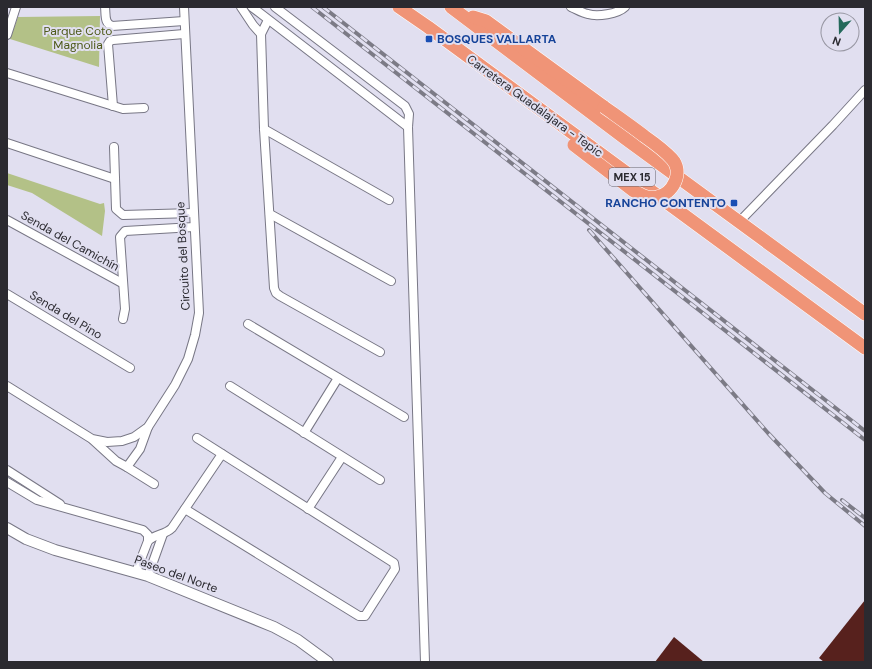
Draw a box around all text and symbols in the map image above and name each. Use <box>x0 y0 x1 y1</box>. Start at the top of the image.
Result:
north arrow <box>820 12 860 52</box>
park label: Parque Coto Magnolia <box>44 23 112 53</box>
place label: BOSQUES VALLARTA <box>437 31 557 47</box>
text: N <box>830 33 843 49</box>
marker: BOSQUES VALLARTA <box>424 34 434 44</box>
street label: Carretera Guadalajara - Tepic <box>464 51 606 161</box>
road number: MEX 15 <box>609 168 655 186</box>
place label: RANCHO CONTENTO <box>605 195 726 211</box>
marker: RANCHO CONTENTO <box>729 198 739 208</box>
street label: Circuito del Bosque <box>172 201 194 311</box>
street label: Senda del Camichín <box>18 207 122 275</box>
street label: Senda del Pino <box>27 287 105 343</box>
street label: Paseo del Norte <box>132 551 220 597</box>

